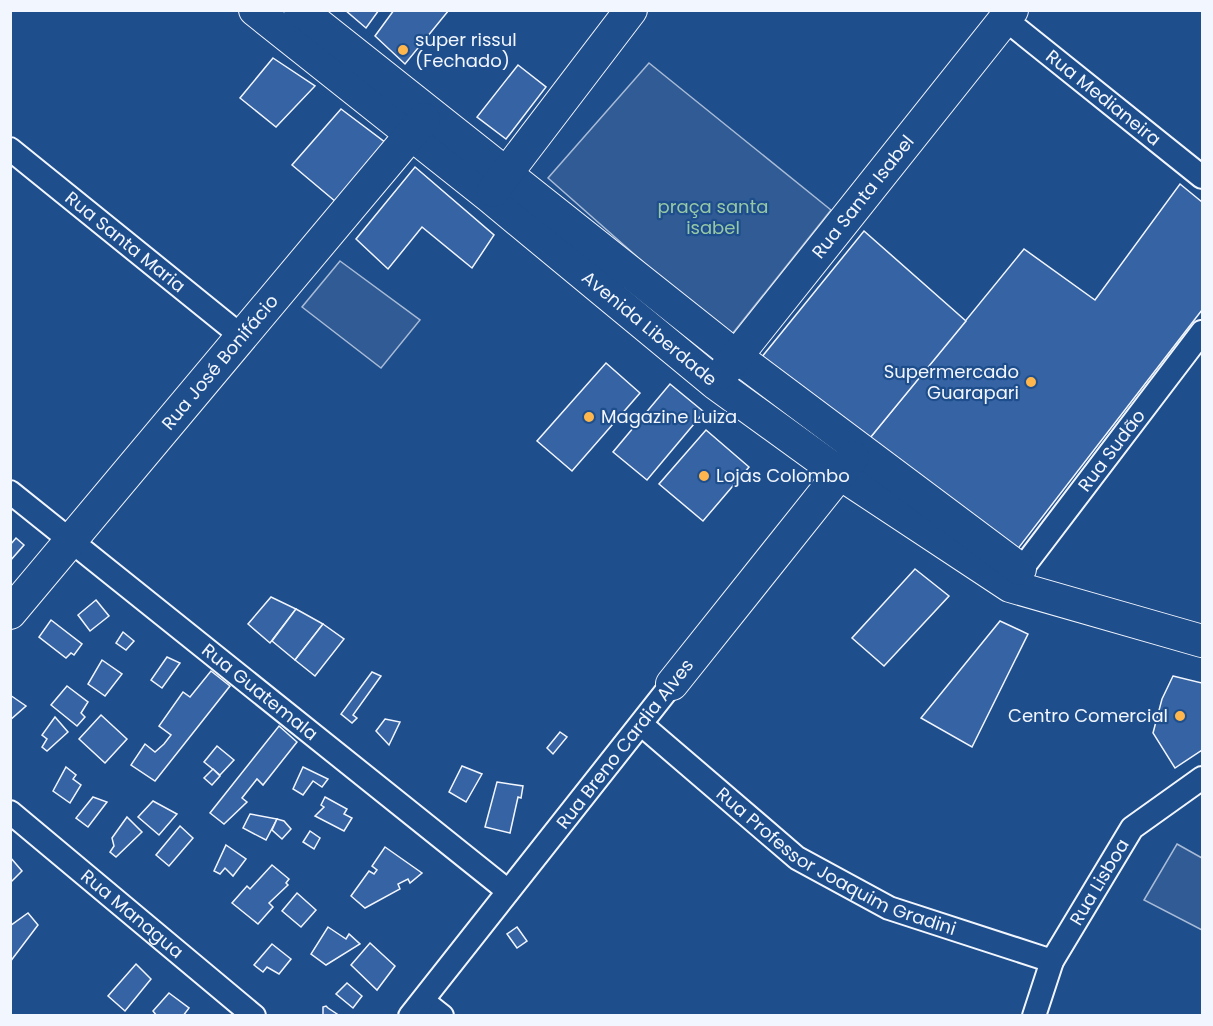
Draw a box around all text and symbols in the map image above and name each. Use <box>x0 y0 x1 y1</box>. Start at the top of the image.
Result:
place label: super rissul (Fechado) <box>415 27 517 73</box>
marker: super rissul (Fechado) <box>396 43 410 57</box>
street label: Rua Medianeira <box>1041 44 1166 151</box>
street label: Rua Santa Isabel <box>806 130 920 264</box>
street label: Rua Santa Maria <box>60 185 191 298</box>
park label: praça santa isabel <box>658 194 768 240</box>
street label: Avenida Liberdade <box>577 265 723 392</box>
street label: Rua José Bonifácio <box>156 289 284 435</box>
place label: Supermercado Guarapari <box>884 359 1019 405</box>
marker: Supermercado Guarapari <box>1024 375 1038 389</box>
place label: Magazine Luiza <box>601 404 737 429</box>
street label: Rua Sudão <box>1072 404 1151 497</box>
marker: Magazine Luiza <box>582 410 596 424</box>
place label: Lojas Colombo <box>716 463 850 488</box>
marker: Lojas Colombo <box>697 469 711 483</box>
street label: Rua Guatemala <box>197 637 323 746</box>
street label: Rua Breno Cardia Alves <box>550 653 699 834</box>
place label: Centro Comercial <box>1008 703 1168 728</box>
marker: Centro Comercial <box>1173 709 1187 723</box>
street label: Rua Professor Joaquim Gradini <box>711 781 959 941</box>
street label: Rua Lisboa <box>1063 834 1135 930</box>
street label: Rua Managua <box>76 863 189 964</box>

